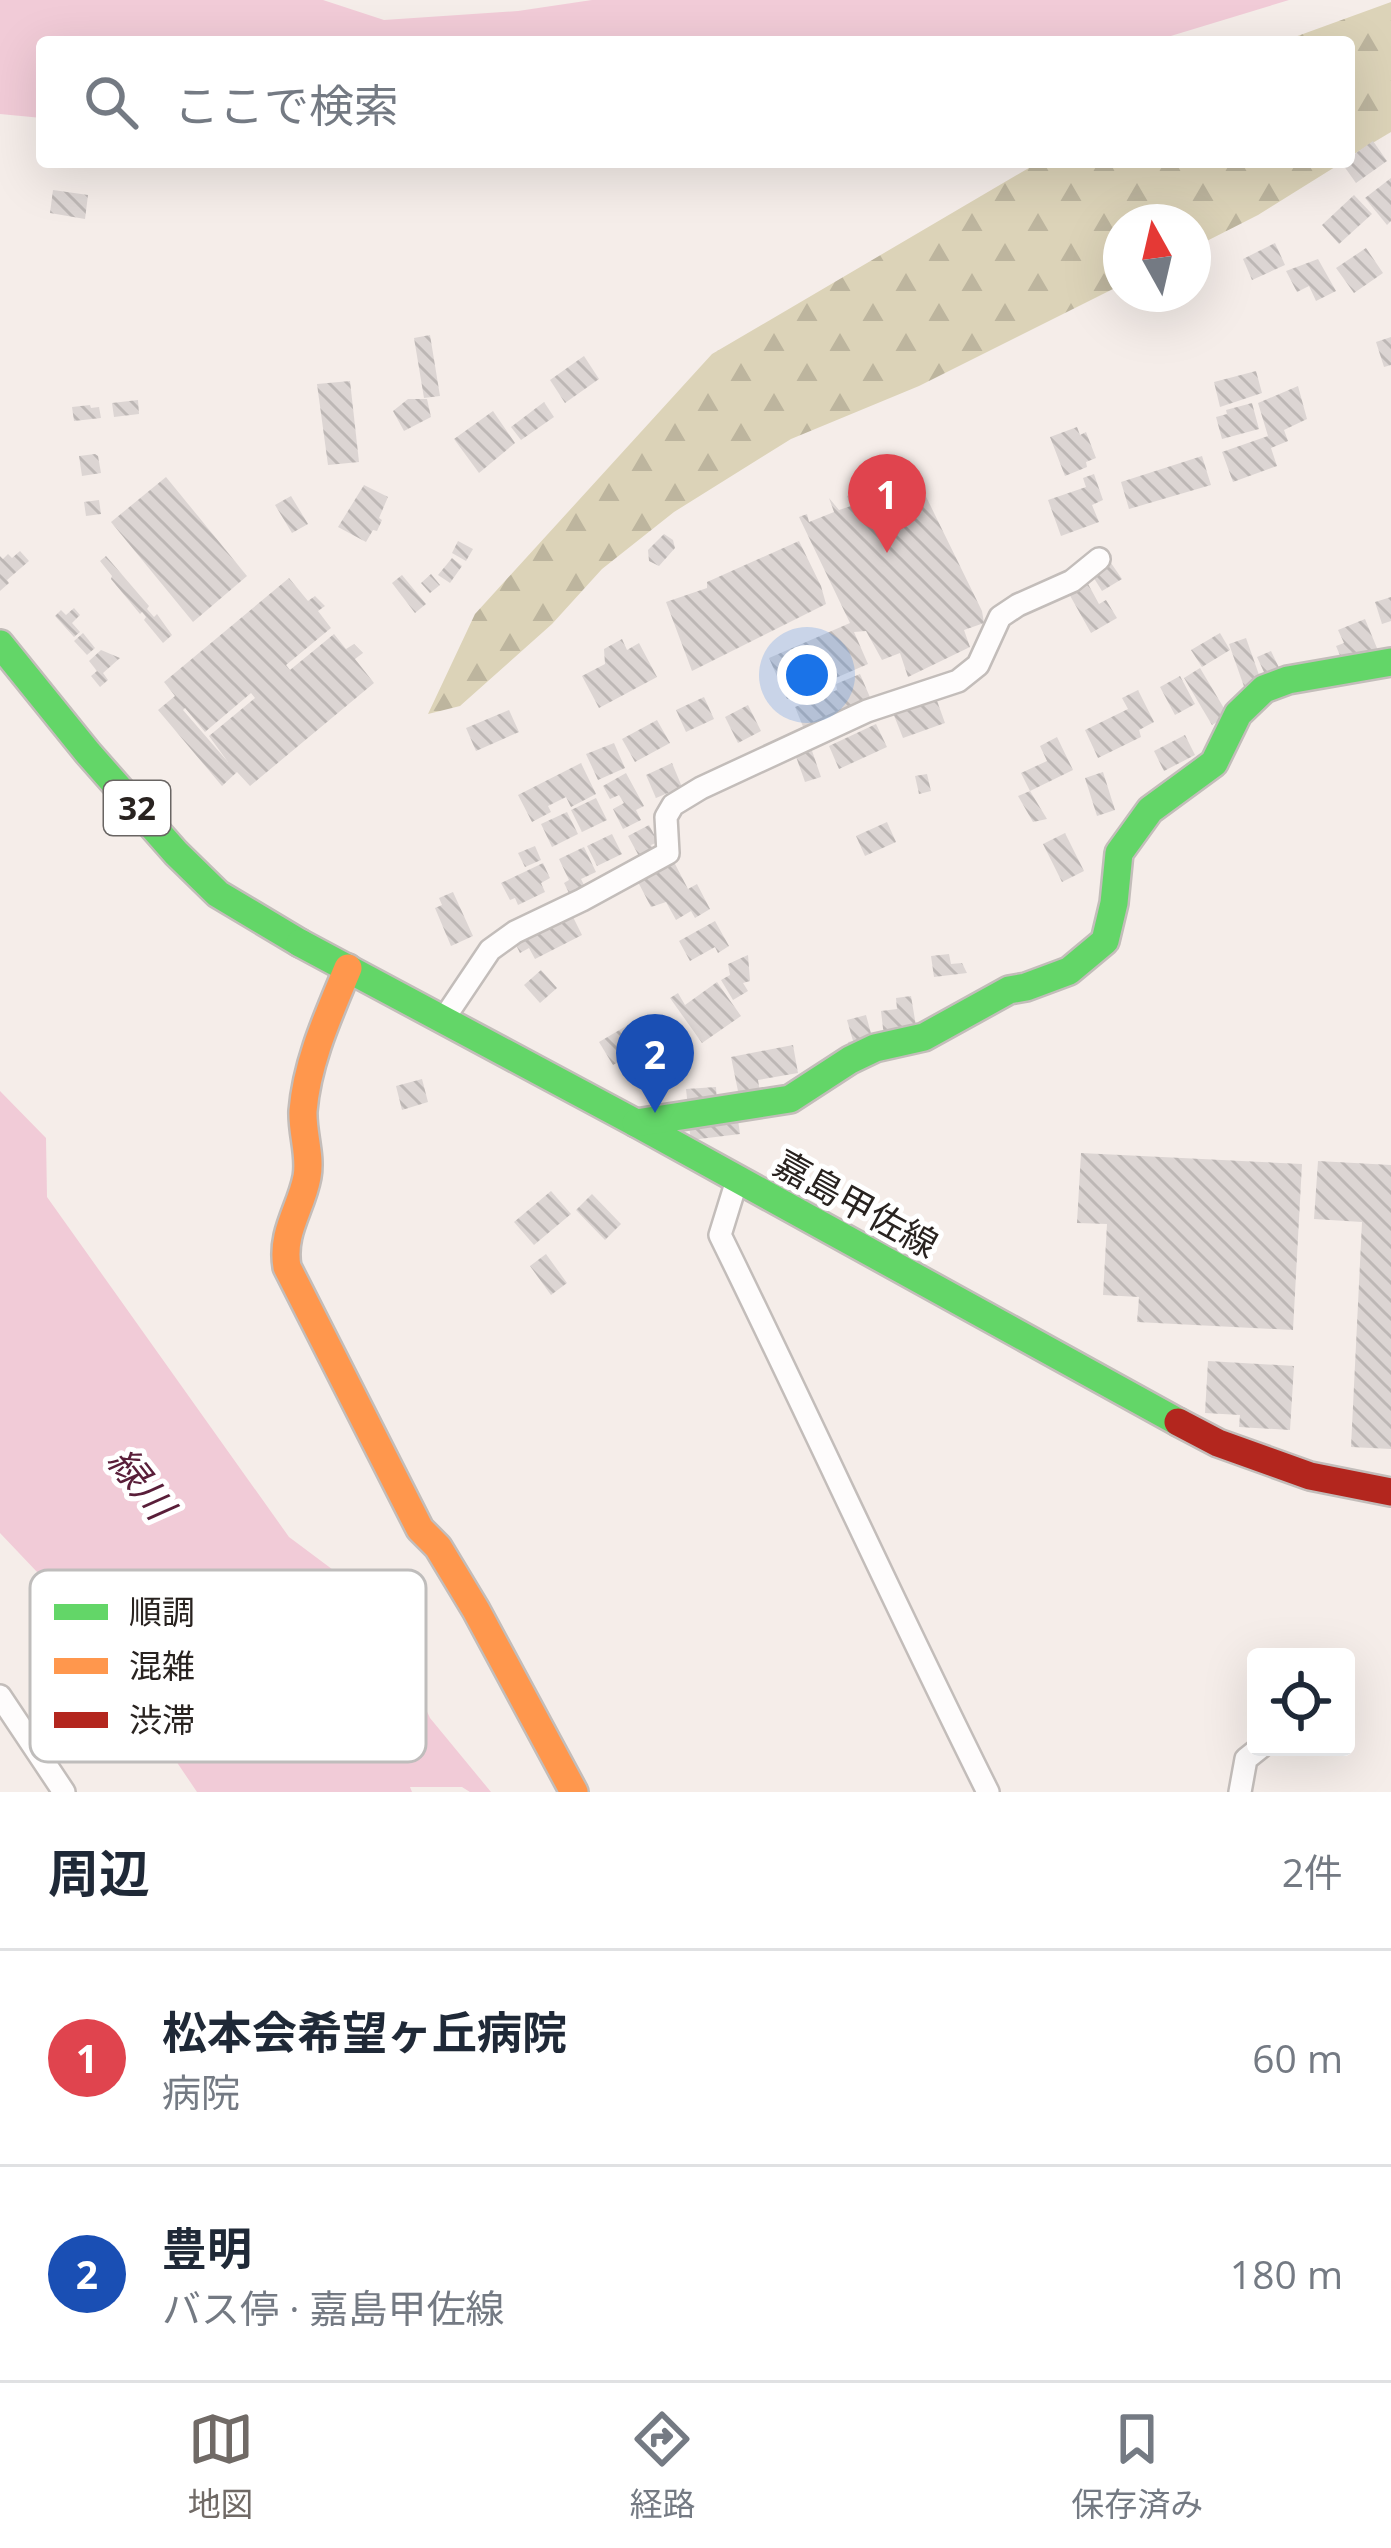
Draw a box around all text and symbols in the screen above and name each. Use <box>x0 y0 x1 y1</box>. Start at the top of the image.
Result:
search box <box>36 36 1355 168</box>
icon: search <box>78 69 144 135</box>
text: ここで検索 <box>174 74 399 135</box>
north arrow <box>1103 204 1211 312</box>
pin: 1 <box>848 454 926 553</box>
your location <box>777 645 837 705</box>
road number: 32 <box>104 781 170 835</box>
pin: 2 <box>616 1014 694 1113</box>
street label: 嘉島甲佐線 <box>766 1138 947 1269</box>
water label: 緑川 <box>97 1435 190 1532</box>
legend <box>30 1570 426 1762</box>
text: 順調 <box>129 1589 195 1634</box>
text: 混雑 <box>129 1643 195 1688</box>
map controls <box>1247 1648 1355 1756</box>
button: locate <box>1247 1648 1355 1756</box>
text: 渋滞 <box>129 1697 195 1742</box>
text: 周辺 <box>48 1837 150 1907</box>
text: 2件 <box>1282 1845 1343 1898</box>
text: 松本会希望ヶ丘病院 <box>162 2001 567 2062</box>
text: 1 <box>76 2031 98 2084</box>
text: 60 m <box>1252 2031 1343 2084</box>
text: 病院 <box>162 2065 240 2118</box>
text: 豊明 <box>162 2217 252 2278</box>
text: 2 <box>76 2247 98 2300</box>
text: 180 m <box>1230 2247 1343 2300</box>
text: バス停 · 嘉島甲佐線 <box>162 2281 505 2334</box>
tab: 地図 <box>188 2406 254 2526</box>
tab: 経路 <box>629 2406 695 2526</box>
tab: 保存済み <box>1071 2406 1203 2526</box>

